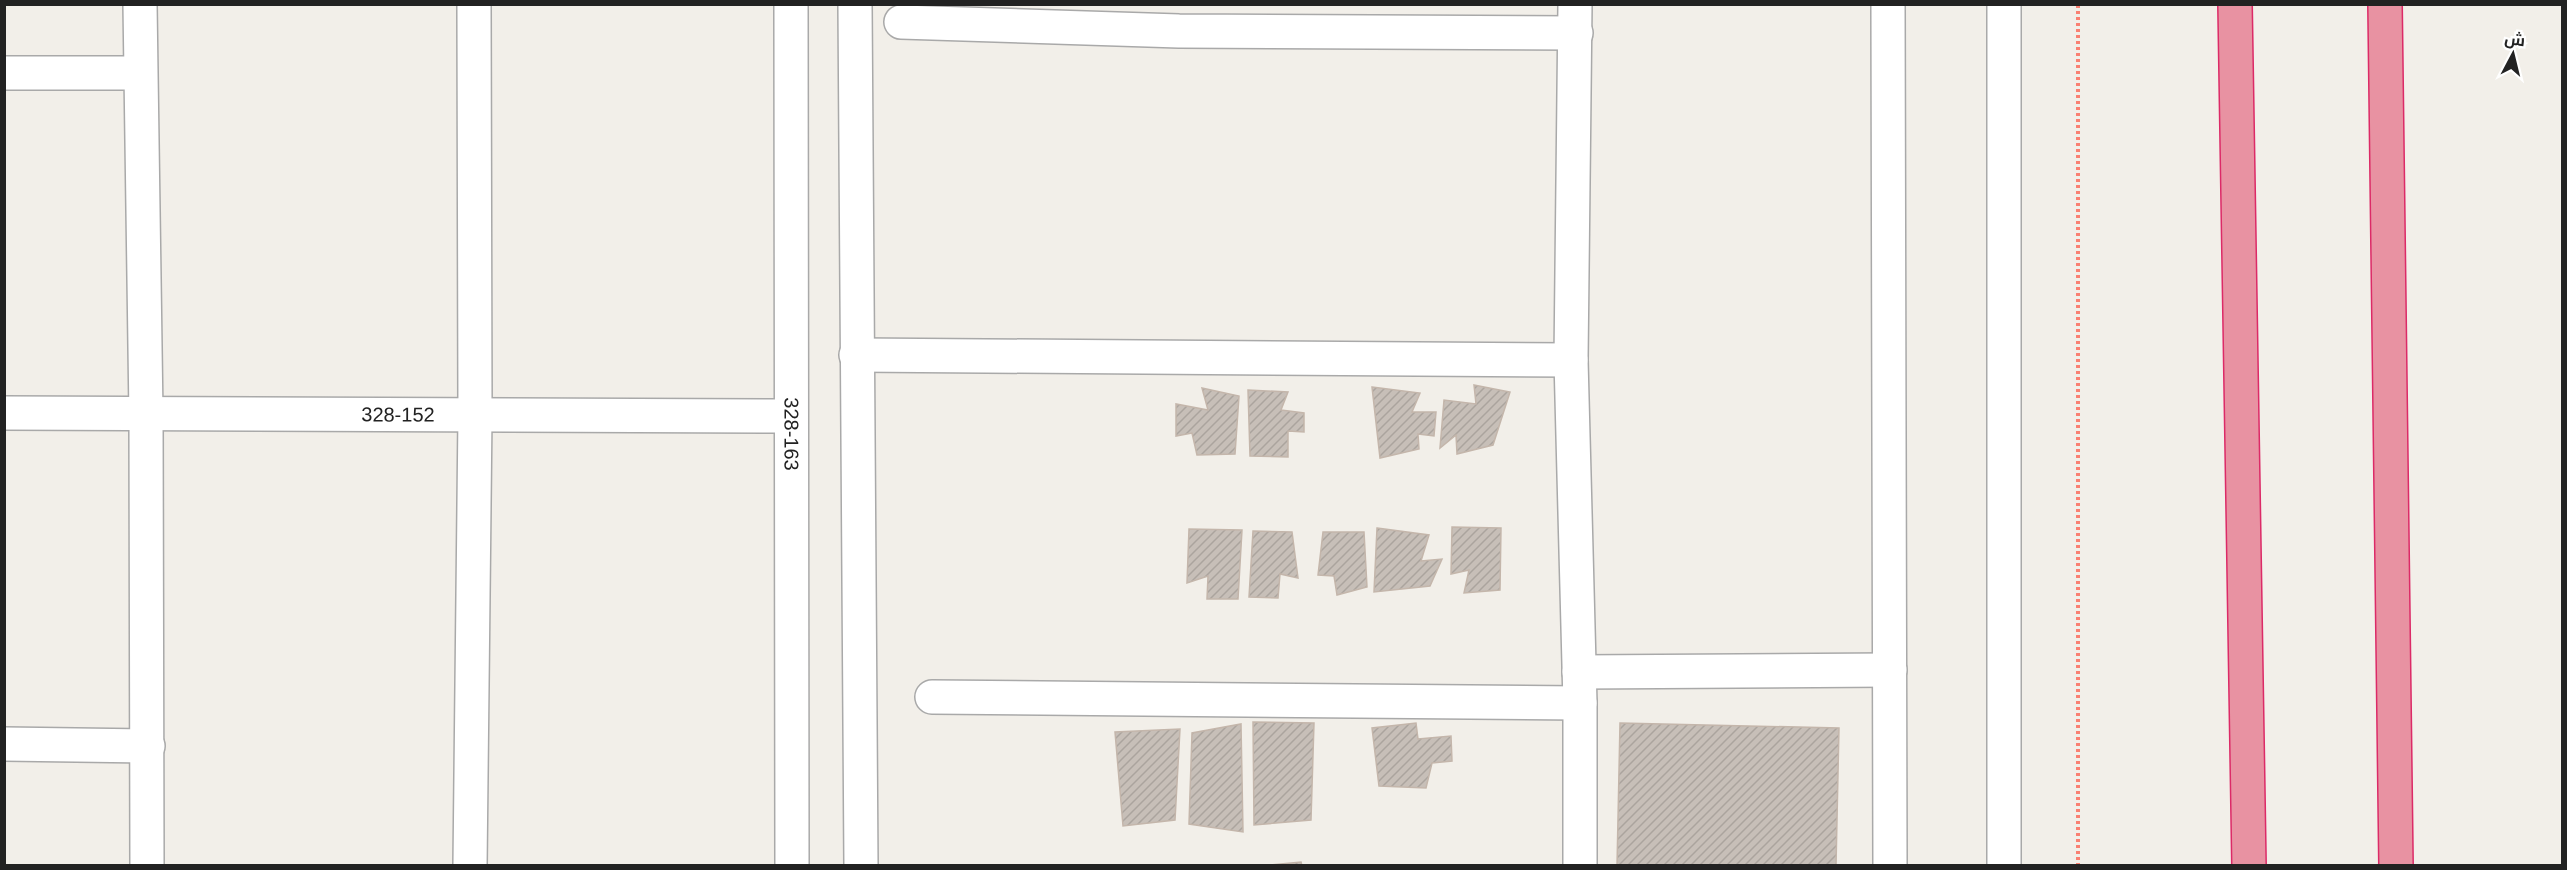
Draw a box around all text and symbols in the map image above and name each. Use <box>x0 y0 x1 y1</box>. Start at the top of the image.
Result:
north arrow <box>2483 24 2543 84</box>
text: ش <box>2503 30 2526 50</box>
street label: 328-163 <box>780 397 803 471</box>
street label: 328-152 <box>361 403 435 426</box>

